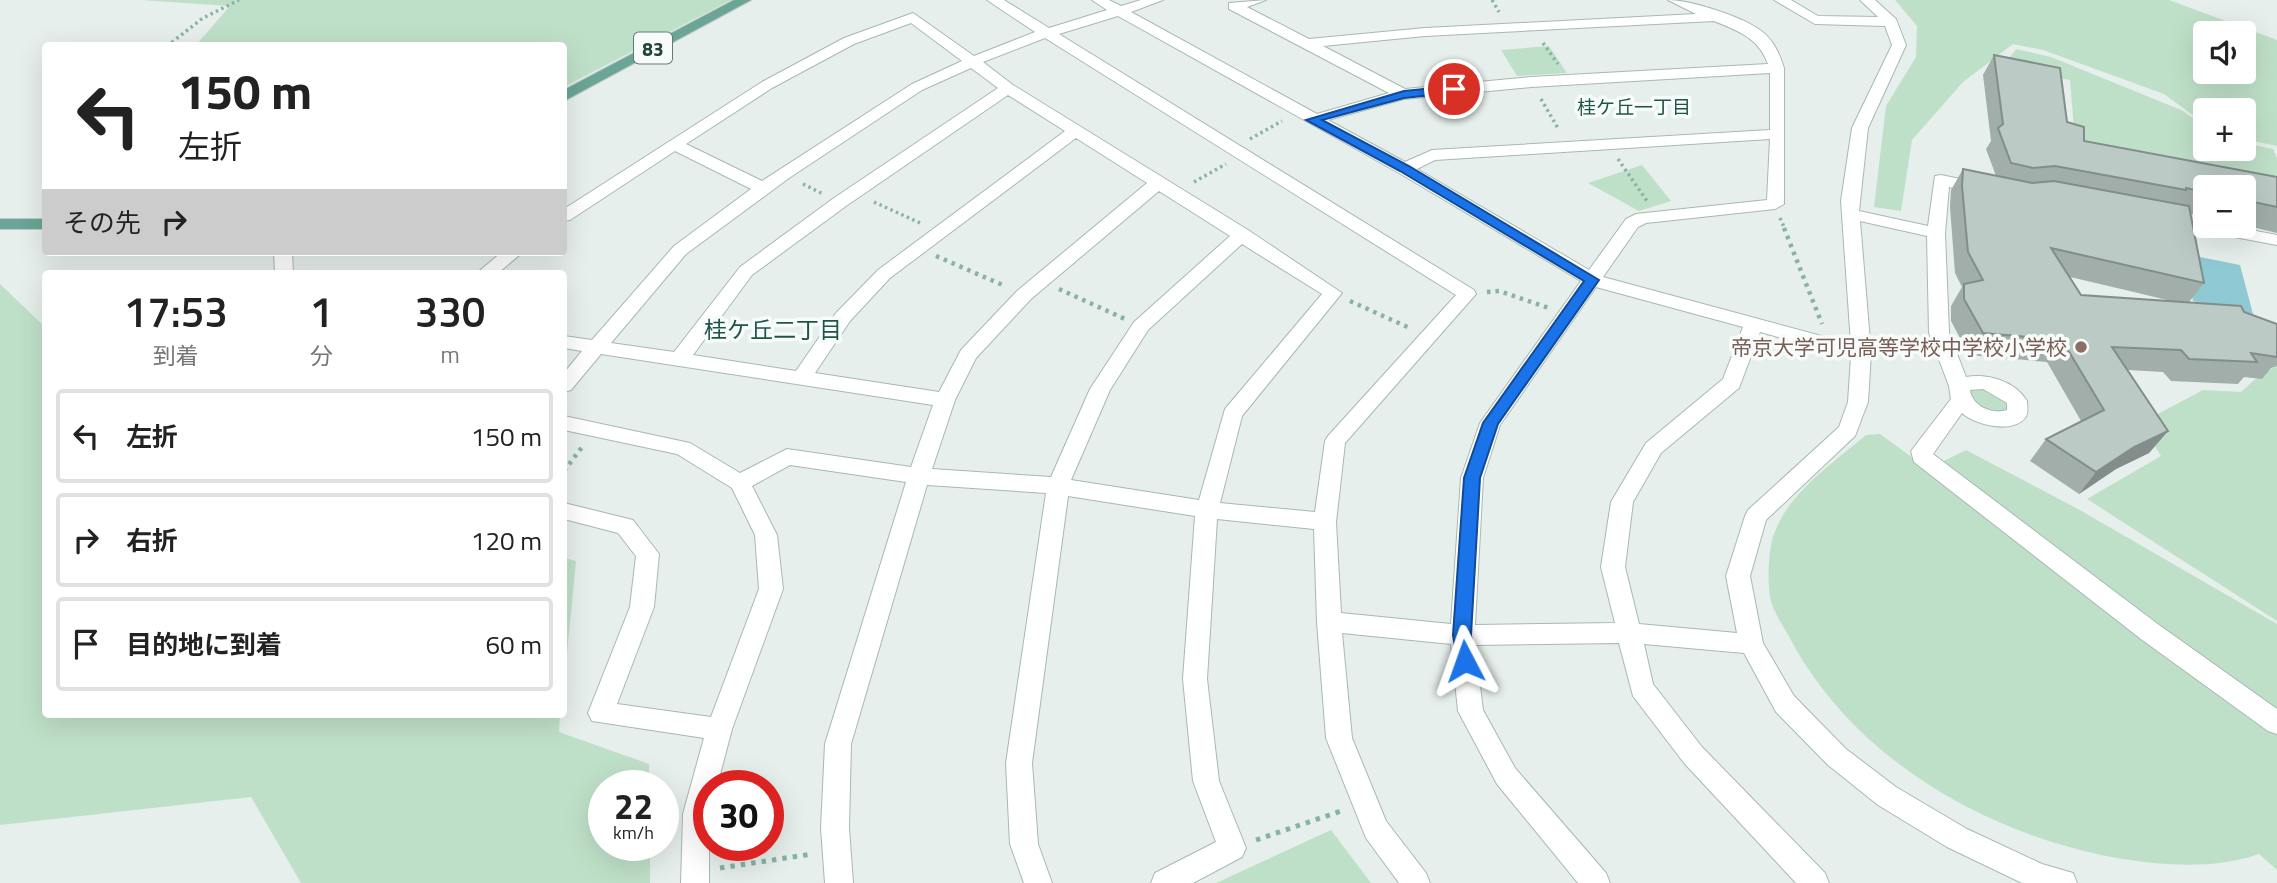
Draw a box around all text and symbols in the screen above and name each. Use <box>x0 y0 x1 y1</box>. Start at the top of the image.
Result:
map controls <box>2193 21 2256 238</box>
button: sound <box>2193 21 2256 84</box>
road number: 83 <box>634 32 672 64</box>
text: 150 m <box>178 53 312 128</box>
pin <box>1424 59 1484 119</box>
icon: left <box>63 70 154 161</box>
icon: arrive <box>1435 70 1473 108</box>
district label: 桂ケ丘一丁目 <box>1577 92 1691 121</box>
button: + <box>2193 98 2256 161</box>
text: 左折 <box>178 122 242 170</box>
button: − <box>2193 175 2256 238</box>
text: その先 <box>63 203 141 242</box>
icon: right <box>155 203 193 241</box>
text: 17:53 <box>124 279 228 343</box>
text: 1 <box>310 279 333 343</box>
text: 330 <box>415 279 485 343</box>
district label: 桂ケ丘二丁目 <box>704 312 842 347</box>
place label: 帝京大学可児高等学校中学校小学校 <box>1731 331 2067 363</box>
text: m <box>440 337 460 372</box>
text: 到着 <box>153 338 199 373</box>
text: 分 <box>310 338 333 373</box>
marker: 帝京大学可児高等学校中学校小学校 <box>2073 339 2089 355</box>
icon: left <box>67 417 105 455</box>
text: 左折 <box>126 417 178 456</box>
text: 150 m <box>471 417 542 456</box>
icon: right <box>67 521 105 559</box>
text: 右折 <box>126 521 178 560</box>
text: 120 m <box>471 521 542 560</box>
position arrow <box>1428 624 1502 698</box>
icon: arrive <box>67 625 105 663</box>
text: 目的地に到着 <box>126 625 282 664</box>
text: 60 m <box>485 625 542 664</box>
speed limit sign: 30 <box>693 770 784 861</box>
text: 22 <box>614 779 653 833</box>
text: km/h <box>613 819 654 846</box>

